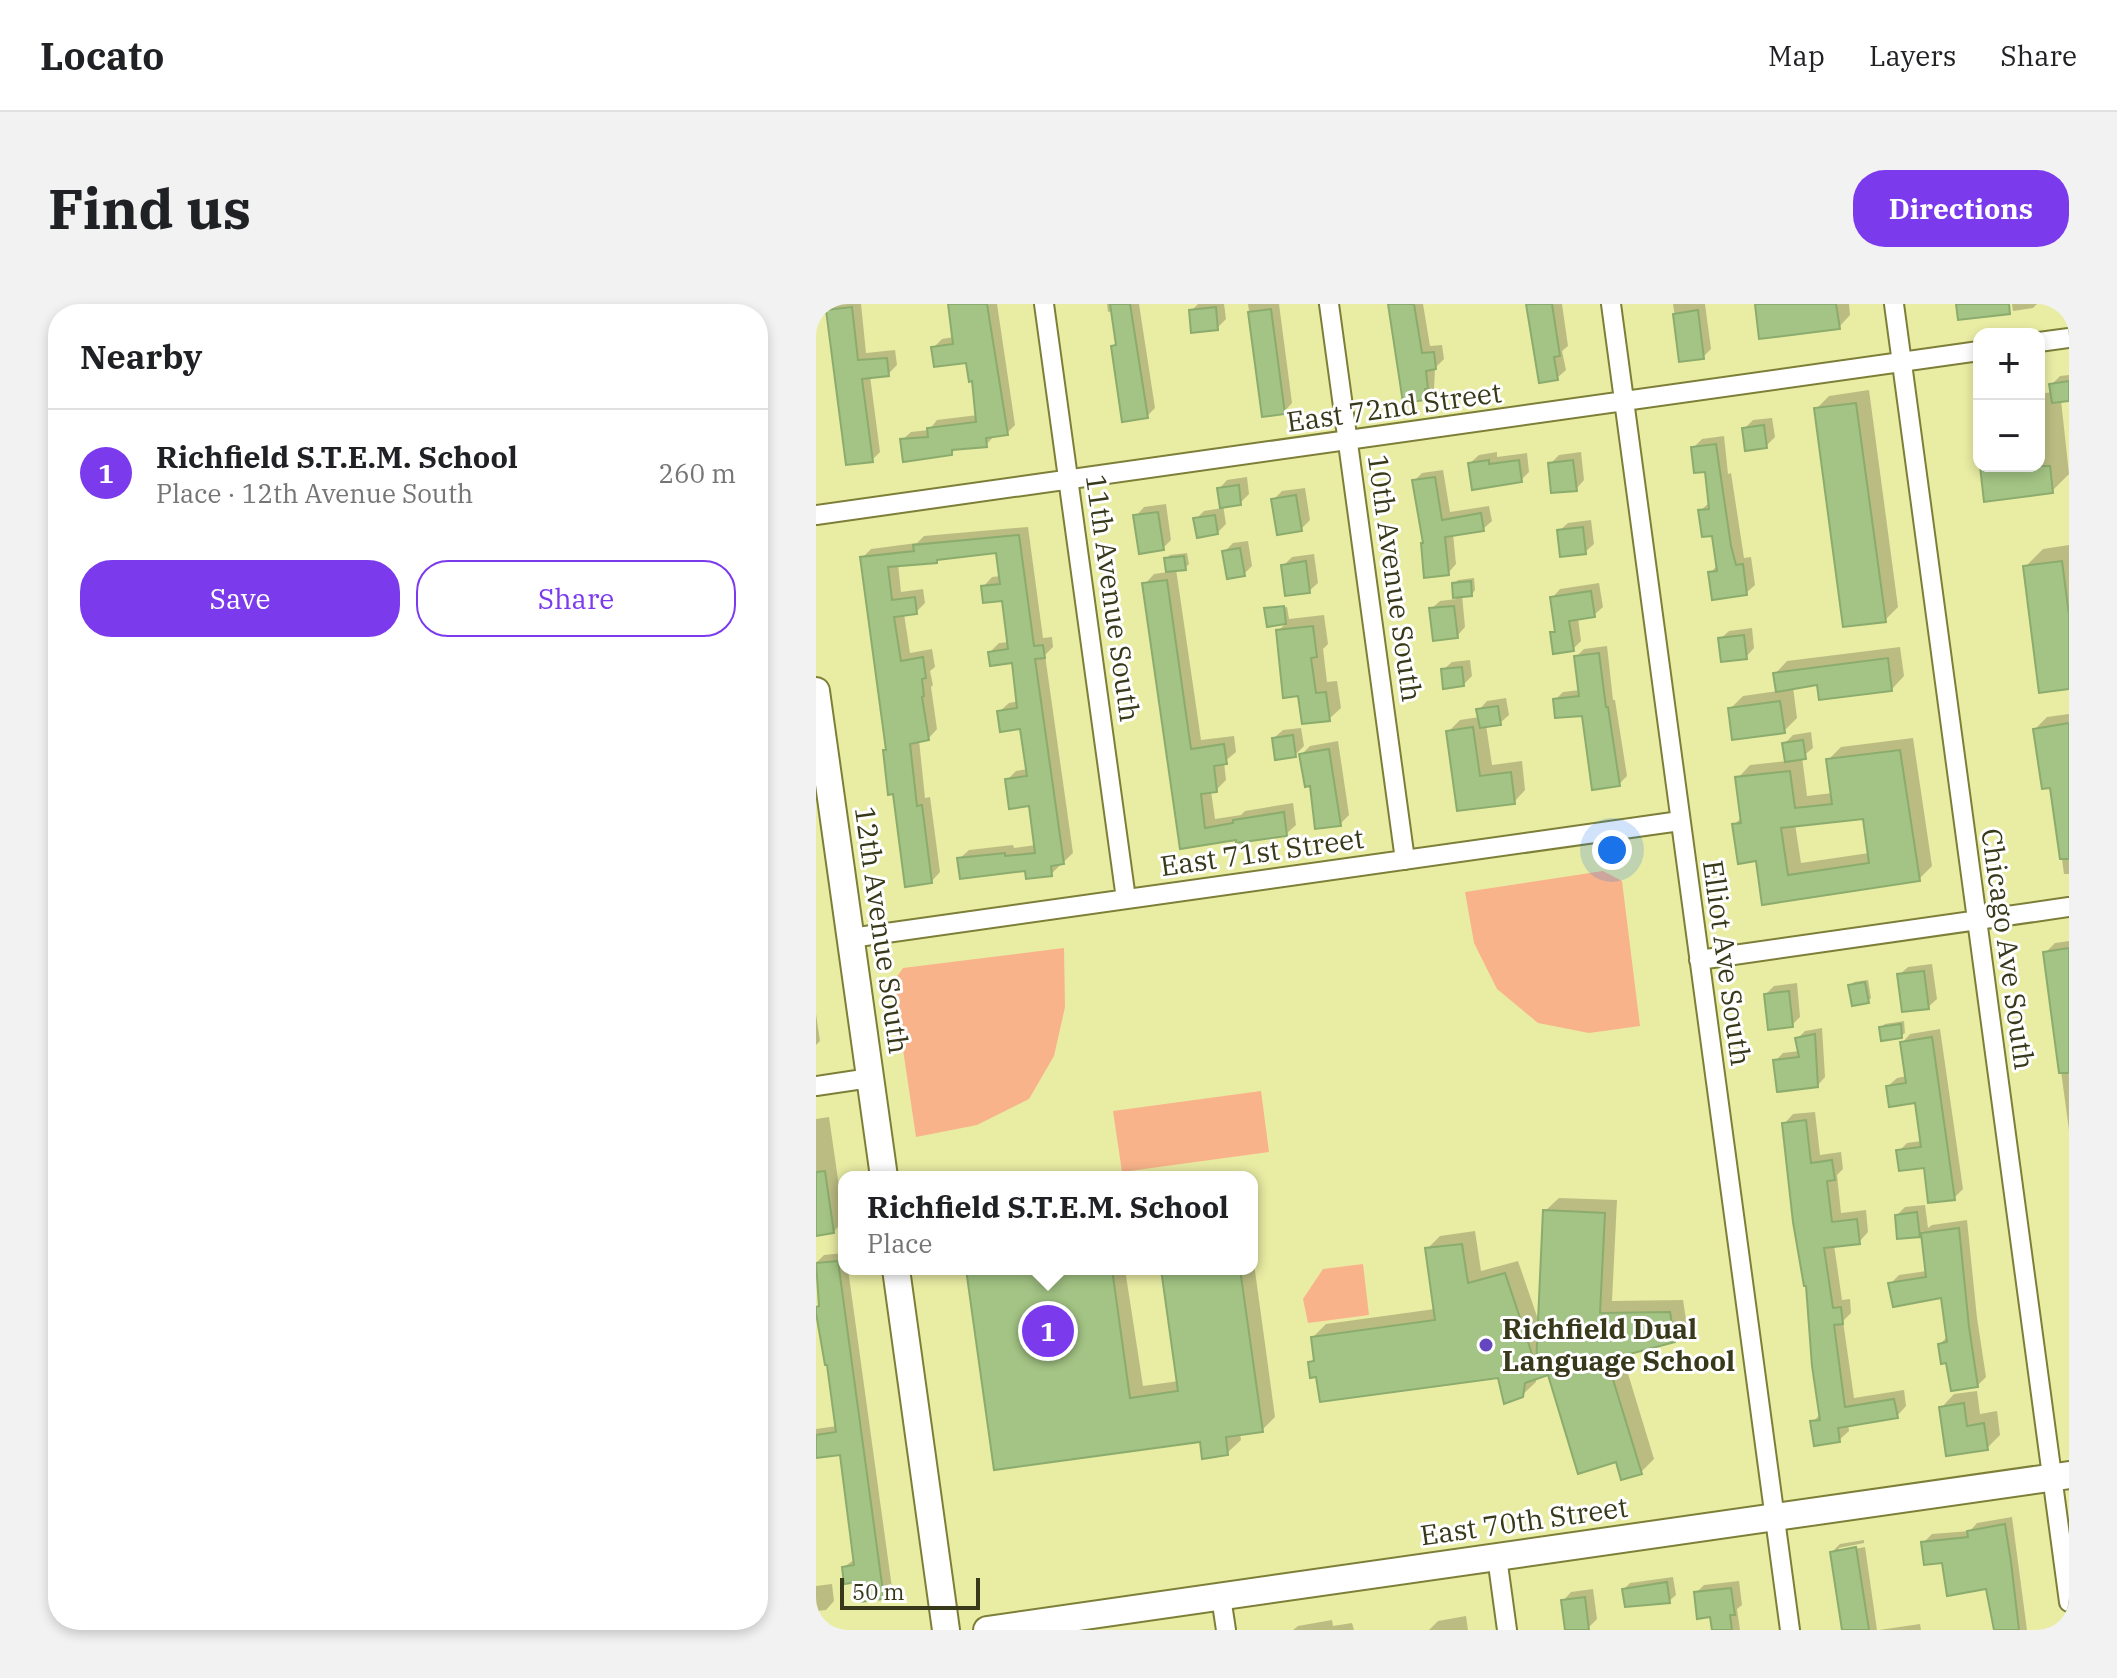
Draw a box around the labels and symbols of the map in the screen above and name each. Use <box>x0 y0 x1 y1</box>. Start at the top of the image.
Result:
street label: East 72nd Street <box>1284 373 1504 440</box>
street label: 10th Avenue South <box>1360 452 1431 704</box>
street label: 11th Avenue South <box>1078 472 1149 724</box>
street label: 12th Avenue South <box>847 804 918 1056</box>
street label: East 71st Street <box>1158 819 1366 884</box>
street label: Chicago Ave South <box>1973 826 2044 1072</box>
your location <box>1592 830 1632 870</box>
street label: Elliot Ave South <box>1695 858 1760 1068</box>
pin: 1 <box>1022 1301 1074 1361</box>
place label: Richfield Dual Language School <box>1502 1310 1735 1379</box>
marker: Richfield Dual Language School <box>1477 1336 1495 1354</box>
street label: East 70th Street <box>1418 1488 1630 1553</box>
scale bar <box>840 1574 980 1610</box>

